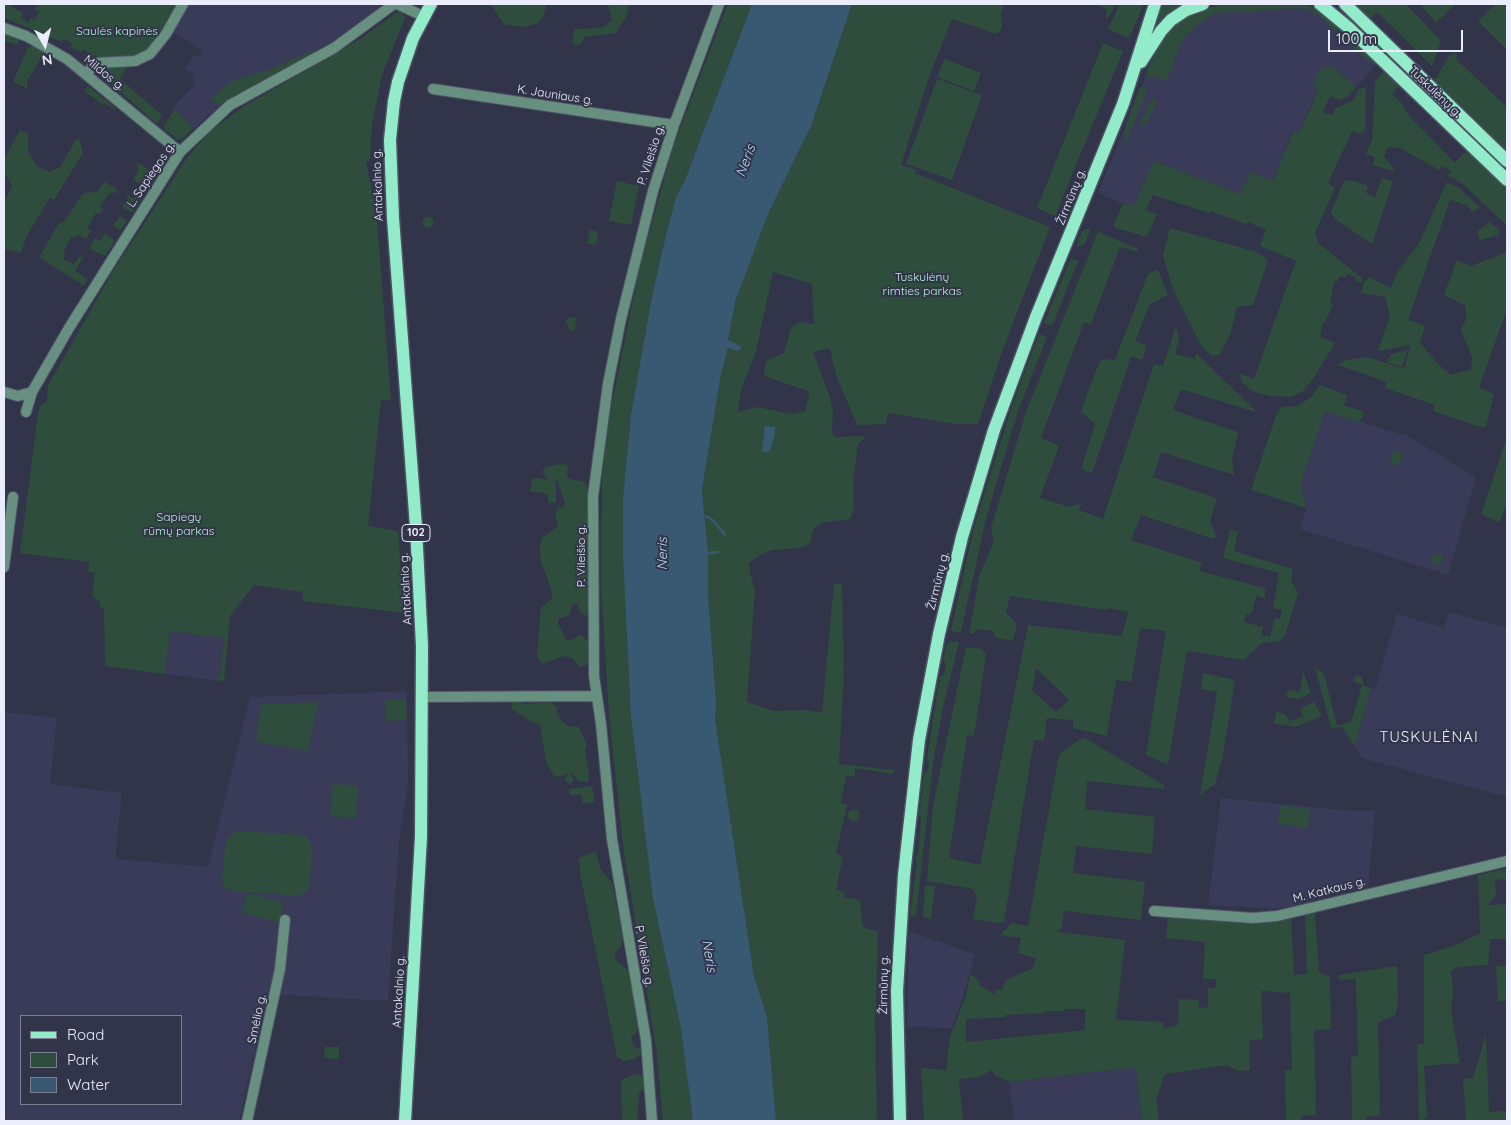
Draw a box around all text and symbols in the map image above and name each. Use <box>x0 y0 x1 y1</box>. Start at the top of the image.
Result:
north arrow <box>20 20 70 70</box>
scale bar <box>1331 20 1466 52</box>
park label: Saulės kapinės <box>76 24 158 38</box>
text: 100 m <box>1336 29 1377 48</box>
text: N <box>41 50 53 69</box>
street label: Mildos g. <box>81 52 127 94</box>
street label: Tuskulėnų g. <box>1406 63 1464 121</box>
street label: K. Jauniaus g. <box>516 82 594 108</box>
street label: P. Vileišio g. <box>635 123 667 187</box>
street label: L. Sapiegos g. <box>124 140 178 210</box>
water label: Neris <box>732 143 760 179</box>
street label: Antakalnio g. <box>370 149 386 221</box>
street label: Žirmūnų g. <box>1053 167 1089 227</box>
park label: Tuskulėnų rimties parkas <box>883 270 961 298</box>
park label: Sapiegų rūmų parkas <box>144 510 214 538</box>
road number: 102 <box>402 524 430 542</box>
street label: P. Vileišio g. <box>574 525 588 587</box>
water label: Neris <box>655 537 671 571</box>
street label: Žirmūnų g. <box>924 550 952 612</box>
street label: Antakalnio g. <box>397 553 415 625</box>
district label: TUSKULĖNAI <box>1378 728 1480 746</box>
street label: M. Katkaus g. <box>1291 874 1367 906</box>
street label: P. Vileišio g. <box>631 924 657 988</box>
water label: Neris <box>698 938 720 974</box>
street label: Žirmūnų g. <box>876 955 892 1015</box>
street label: Antakalnio g. <box>390 956 408 1028</box>
street label: Smėlio g. <box>245 993 269 1045</box>
legend <box>20 1015 182 1105</box>
text: Road <box>67 1025 104 1044</box>
text: Park <box>67 1050 99 1069</box>
text: Water <box>67 1075 110 1094</box>

